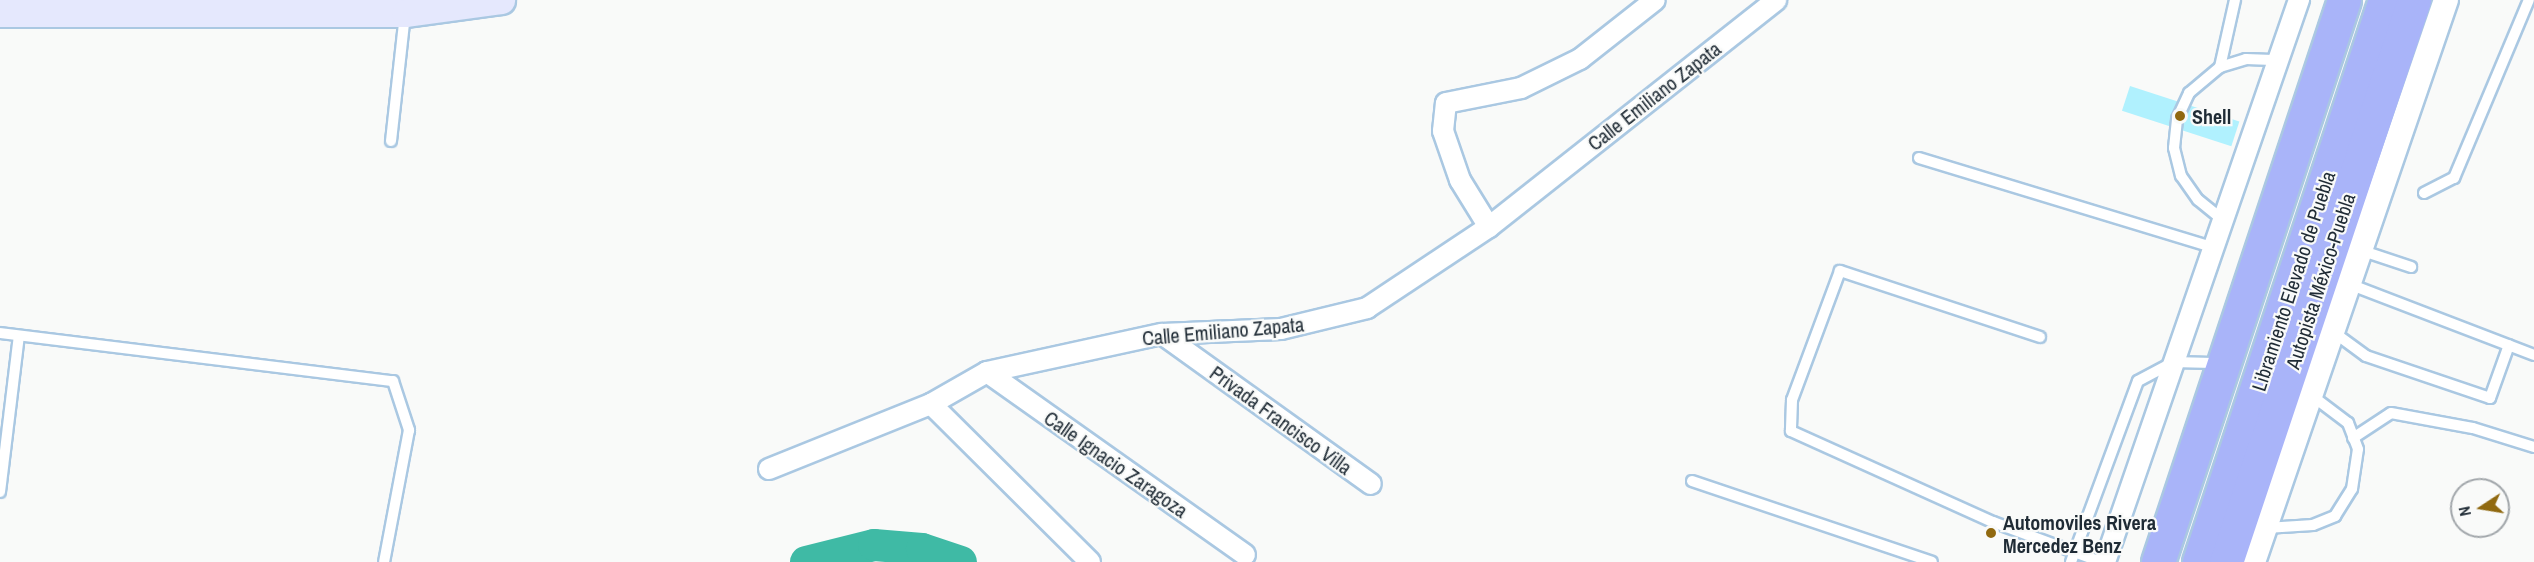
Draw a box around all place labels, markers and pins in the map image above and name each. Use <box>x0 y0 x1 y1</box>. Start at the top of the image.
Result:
place label: Shell <box>2192 104 2231 128</box>
marker: Shell <box>2173 109 2187 123</box>
place label: Automoviles Rivera Mercedez Benz <box>2003 510 2156 557</box>
marker: Automoviles Rivera Mercedez Benz <box>1984 526 1998 540</box>

